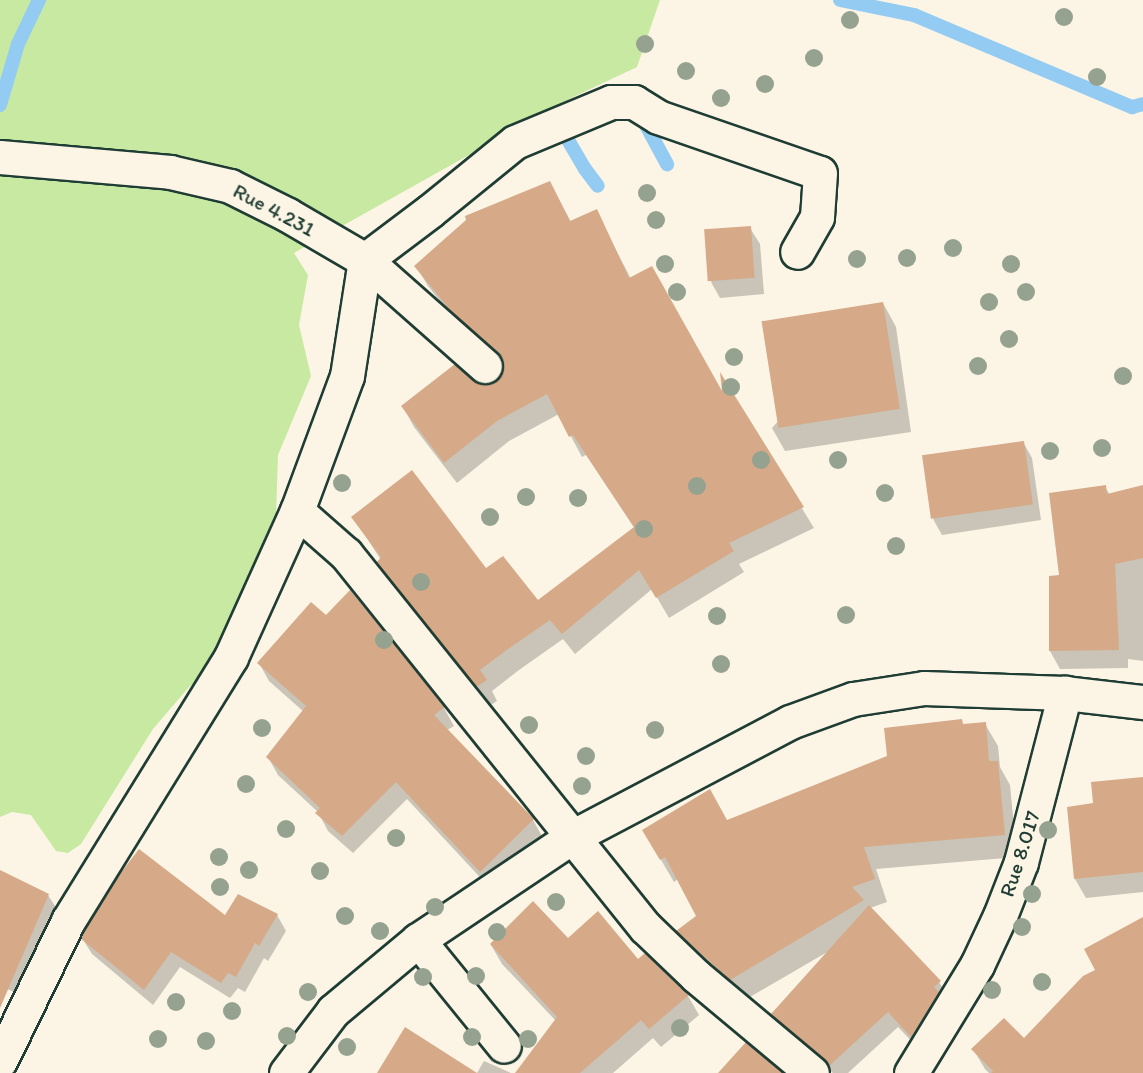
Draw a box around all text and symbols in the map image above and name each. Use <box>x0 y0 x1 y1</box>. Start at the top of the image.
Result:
street label: Rue 4.231 <box>229 178 319 242</box>
street label: Rue 8.017 <box>994 808 1046 900</box>

